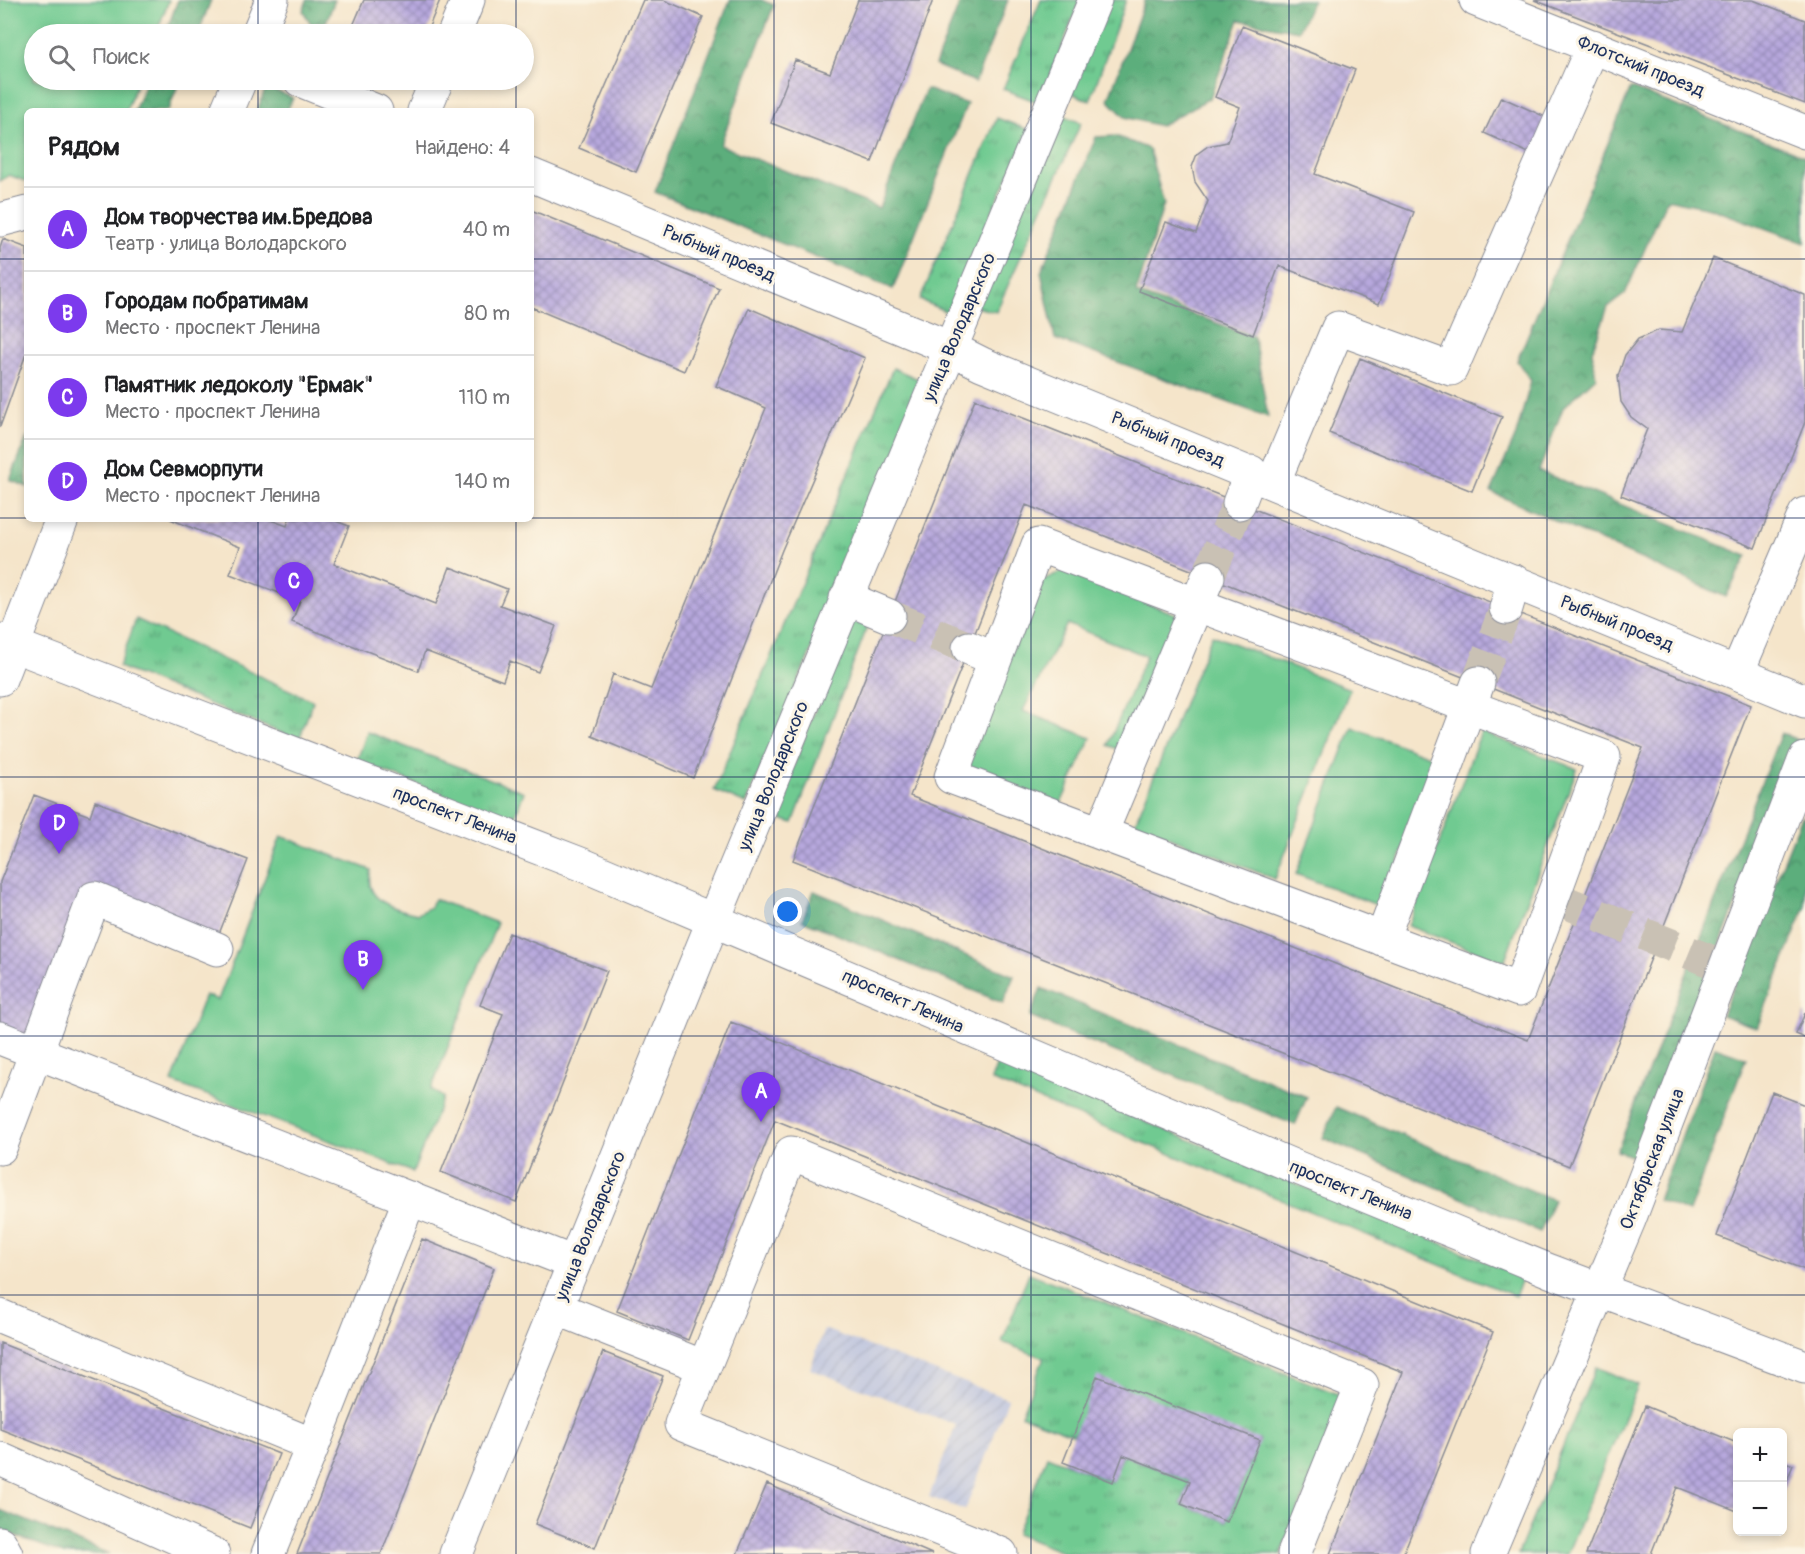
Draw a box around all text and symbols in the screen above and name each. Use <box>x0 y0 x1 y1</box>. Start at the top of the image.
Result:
search box <box>24 24 534 90</box>
street label: Флотский проезд <box>1574 31 1708 102</box>
icon: search <box>45 41 78 74</box>
text: Поиск <box>93 43 150 71</box>
text: Рядом <box>48 131 120 163</box>
text: Найдено: 4 <box>415 135 510 160</box>
text: Дом творчества им.Бредова <box>105 203 372 231</box>
text: A <box>61 217 74 242</box>
text: 40 m <box>463 217 510 242</box>
street label: Рыбный проезд <box>659 220 779 287</box>
text: Театр · улица Володарского <box>105 231 347 256</box>
street label: улица Володарского <box>917 249 1001 406</box>
text: Городам побратимам <box>105 287 309 315</box>
text: B <box>62 301 73 326</box>
text: 80 m <box>464 301 510 326</box>
text: Место · проспект Ленина <box>105 315 320 340</box>
text: Памятник ледоколу "Ермак" <box>105 371 373 399</box>
text: C <box>61 385 74 410</box>
text: 110 m <box>459 385 510 410</box>
text: Место · проспект Ленина <box>105 399 320 424</box>
street label: Рыбный проезд <box>1108 406 1228 473</box>
text: Дом Севморпути <box>105 455 263 483</box>
text: D <box>61 469 74 494</box>
text: 140 m <box>455 469 510 494</box>
text: Место · проспект Ленина <box>105 483 320 508</box>
pin: C <box>274 562 314 612</box>
street label: Рыбный проезд <box>1557 590 1677 657</box>
street label: улица Володарского <box>733 698 814 855</box>
street label: проспект Ленина <box>390 781 520 850</box>
pin: D <box>40 804 78 854</box>
your location <box>773 897 802 926</box>
pin: B <box>344 940 382 990</box>
street label: проспект Ленина <box>838 964 967 1039</box>
pin: A <box>742 1072 780 1122</box>
street label: Октябрьская улица <box>1615 1085 1690 1233</box>
street label: улица Володарского <box>550 1148 631 1305</box>
street label: проспект Ленина <box>1286 1155 1416 1226</box>
map controls <box>1733 1428 1787 1536</box>
button: + <box>1733 1428 1787 1482</box>
button: − <box>1733 1482 1787 1536</box>

